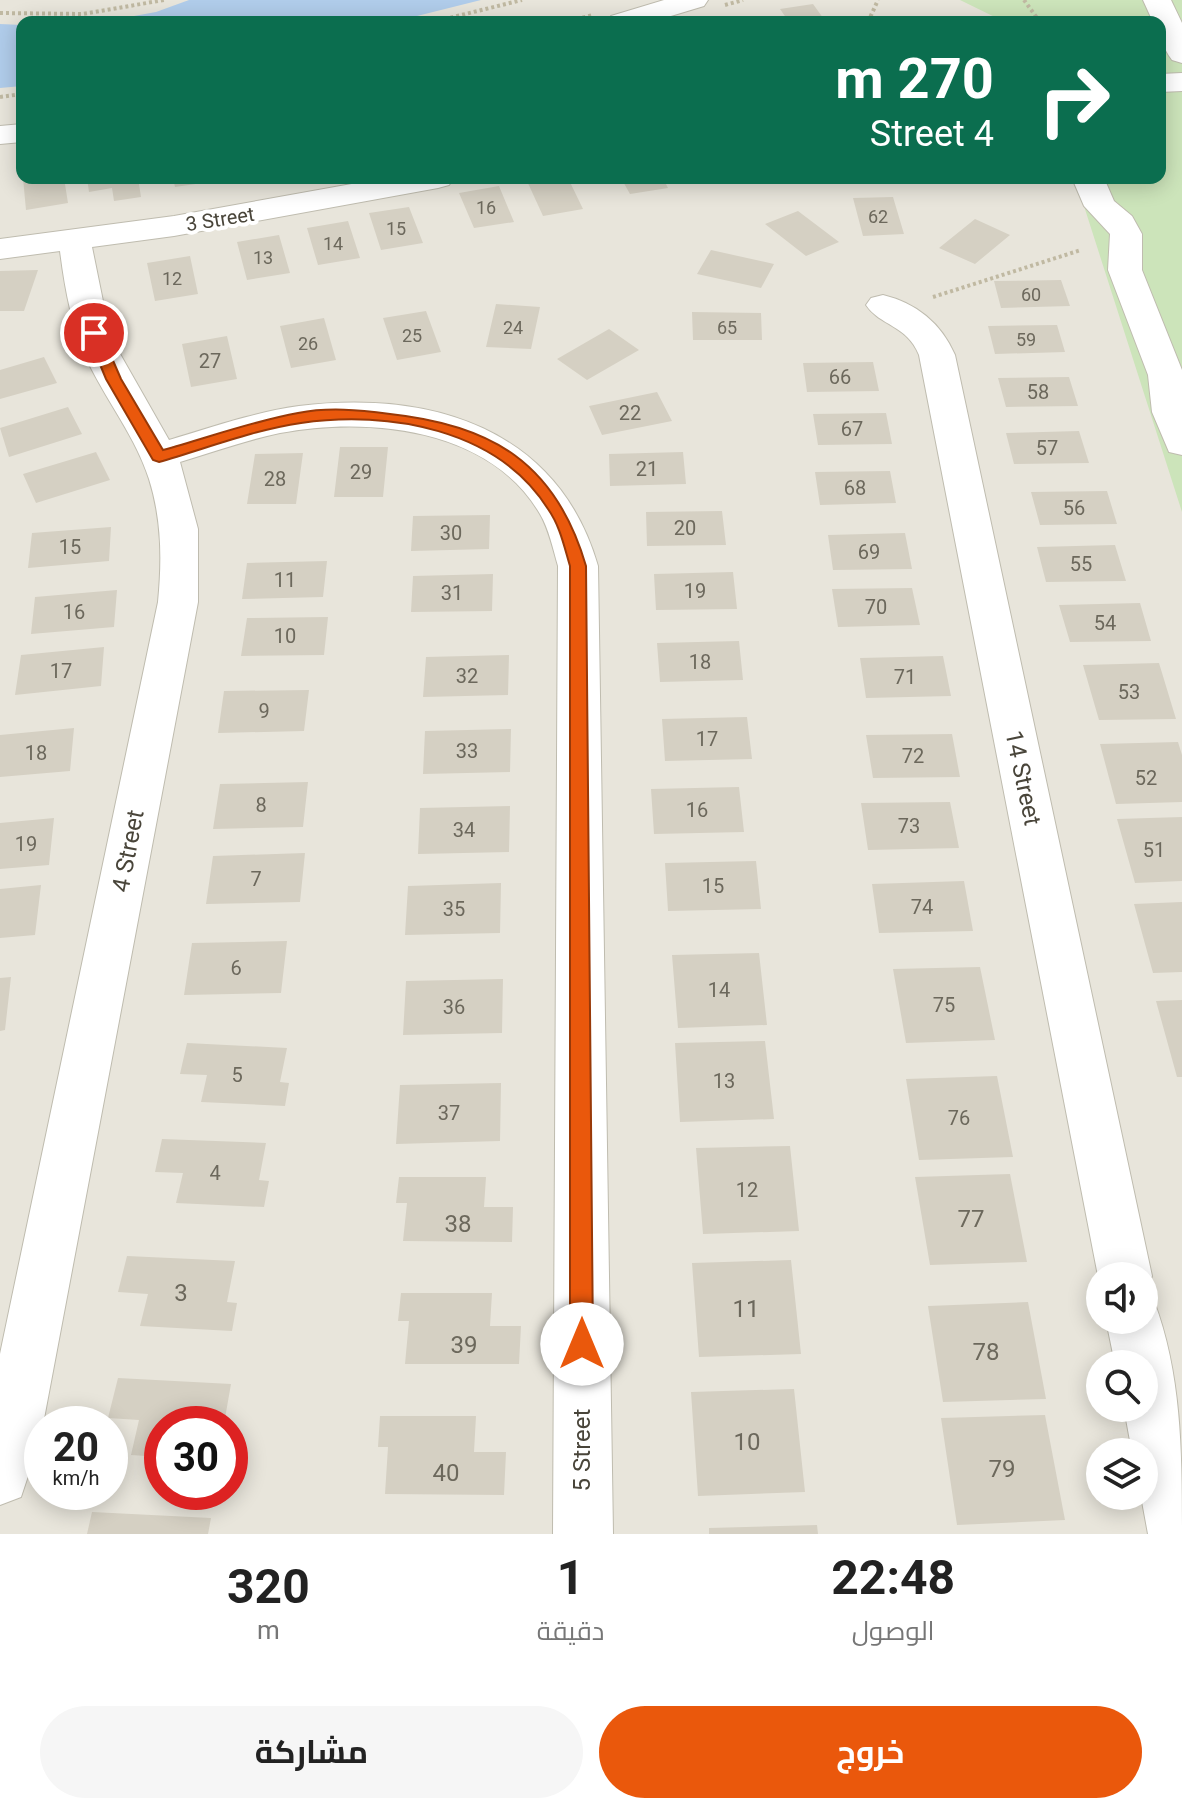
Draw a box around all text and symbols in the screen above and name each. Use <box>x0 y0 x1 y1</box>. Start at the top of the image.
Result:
text: 270 m <box>835 46 994 112</box>
icon: right <box>1022 48 1126 152</box>
text: 4 Street <box>870 113 994 155</box>
house number: 16 <box>476 197 496 218</box>
street label: 3 Street <box>184 202 256 236</box>
house number: 62 <box>868 206 888 227</box>
house number: 15 <box>386 218 406 239</box>
house number: 14 <box>323 233 343 254</box>
house number: 13 <box>253 247 273 268</box>
house number: 12 <box>162 268 182 289</box>
house number: 60 <box>1021 284 1041 305</box>
pin <box>60 299 128 367</box>
icon: arrive <box>72 311 116 355</box>
house number: 24 <box>503 317 523 338</box>
house number: 65 <box>717 317 737 338</box>
house number: 25 <box>402 325 422 346</box>
house number: 59 <box>1016 329 1036 350</box>
house number: 26 <box>298 333 318 354</box>
house number: 27 <box>199 349 221 373</box>
house number: 66 <box>829 365 851 389</box>
house number: 58 <box>1027 380 1049 404</box>
house number: 22 <box>619 401 641 425</box>
house number: 67 <box>841 417 863 441</box>
house number: 57 <box>1036 436 1058 460</box>
house number: 21 <box>636 457 658 481</box>
house number: 29 <box>350 460 372 484</box>
house number: 28 <box>264 467 286 491</box>
house number: 68 <box>844 476 866 500</box>
house number: 56 <box>1063 496 1085 520</box>
house number: 20 <box>674 516 696 540</box>
house number: 30 <box>440 521 462 545</box>
house number: 15 <box>59 535 81 559</box>
house number: 69 <box>858 540 880 564</box>
house number: 55 <box>1070 552 1092 576</box>
house number: 11 <box>274 568 296 592</box>
house number: 19 <box>684 579 706 603</box>
house number: 31 <box>441 581 463 605</box>
house number: 70 <box>865 595 887 619</box>
house number: 16 <box>63 600 85 624</box>
house number: 54 <box>1094 611 1116 635</box>
house number: 10 <box>274 624 296 648</box>
house number: 18 <box>689 650 711 674</box>
house number: 17 <box>50 659 72 683</box>
house number: 32 <box>456 664 478 688</box>
house number: 71 <box>894 665 916 689</box>
house number: 53 <box>1118 680 1140 704</box>
house number: 9 <box>258 699 270 723</box>
house number: 17 <box>696 727 718 751</box>
street label: 14 Street <box>999 728 1047 828</box>
house number: 33 <box>456 739 478 763</box>
house number: 18 <box>25 741 47 765</box>
house number: 72 <box>902 744 924 768</box>
house number: 52 <box>1135 766 1157 790</box>
house number: 8 <box>255 793 267 817</box>
house number: 16 <box>686 798 708 822</box>
street label: 4 Street <box>106 808 150 894</box>
house number: 73 <box>898 814 920 838</box>
house number: 34 <box>453 818 475 842</box>
house number: 19 <box>15 832 37 856</box>
house number: 51 <box>1143 838 1165 862</box>
house number: 7 <box>250 867 262 891</box>
house number: 15 <box>702 874 724 898</box>
house number: 74 <box>911 895 933 919</box>
house number: 35 <box>443 897 465 921</box>
house number: 6 <box>230 956 242 980</box>
house number: 14 <box>708 978 730 1002</box>
house number: 75 <box>933 993 955 1017</box>
house number: 36 <box>443 995 465 1019</box>
house number: 5 <box>231 1063 243 1087</box>
house number: 13 <box>713 1069 735 1093</box>
house number: 37 <box>438 1101 460 1125</box>
house number: 76 <box>948 1106 970 1130</box>
house number: 4 <box>209 1161 221 1185</box>
house number: 12 <box>736 1178 758 1202</box>
house number: 77 <box>958 1205 984 1233</box>
house number: 38 <box>445 1210 471 1238</box>
map controls <box>1086 1262 1158 1510</box>
button: sound <box>1086 1262 1158 1334</box>
house number: 3 <box>174 1279 188 1307</box>
house number: 11 <box>733 1295 759 1323</box>
position arrow <box>540 1302 624 1386</box>
house number: 39 <box>451 1331 477 1359</box>
house number: 78 <box>973 1338 999 1366</box>
button: search <box>1086 1350 1158 1422</box>
speed limit sign: 30 <box>144 1406 248 1510</box>
street label: 5 Street <box>568 1408 596 1491</box>
text: 20 <box>53 1424 99 1471</box>
house number: 10 <box>734 1428 760 1456</box>
button: layers <box>1086 1438 1158 1510</box>
house number: 79 <box>989 1455 1015 1483</box>
house number: 40 <box>433 1459 459 1487</box>
text: km/h <box>53 1466 99 1490</box>
text: 1 <box>557 1549 584 1606</box>
text: 22:48 <box>831 1549 955 1606</box>
text: 320 <box>227 1558 310 1615</box>
text: m <box>257 1615 280 1645</box>
text: دقيقة <box>537 1616 604 1646</box>
text: الوصول <box>852 1616 935 1646</box>
button: مشاركة <box>40 1706 583 1798</box>
button: خروج <box>599 1706 1142 1798</box>

